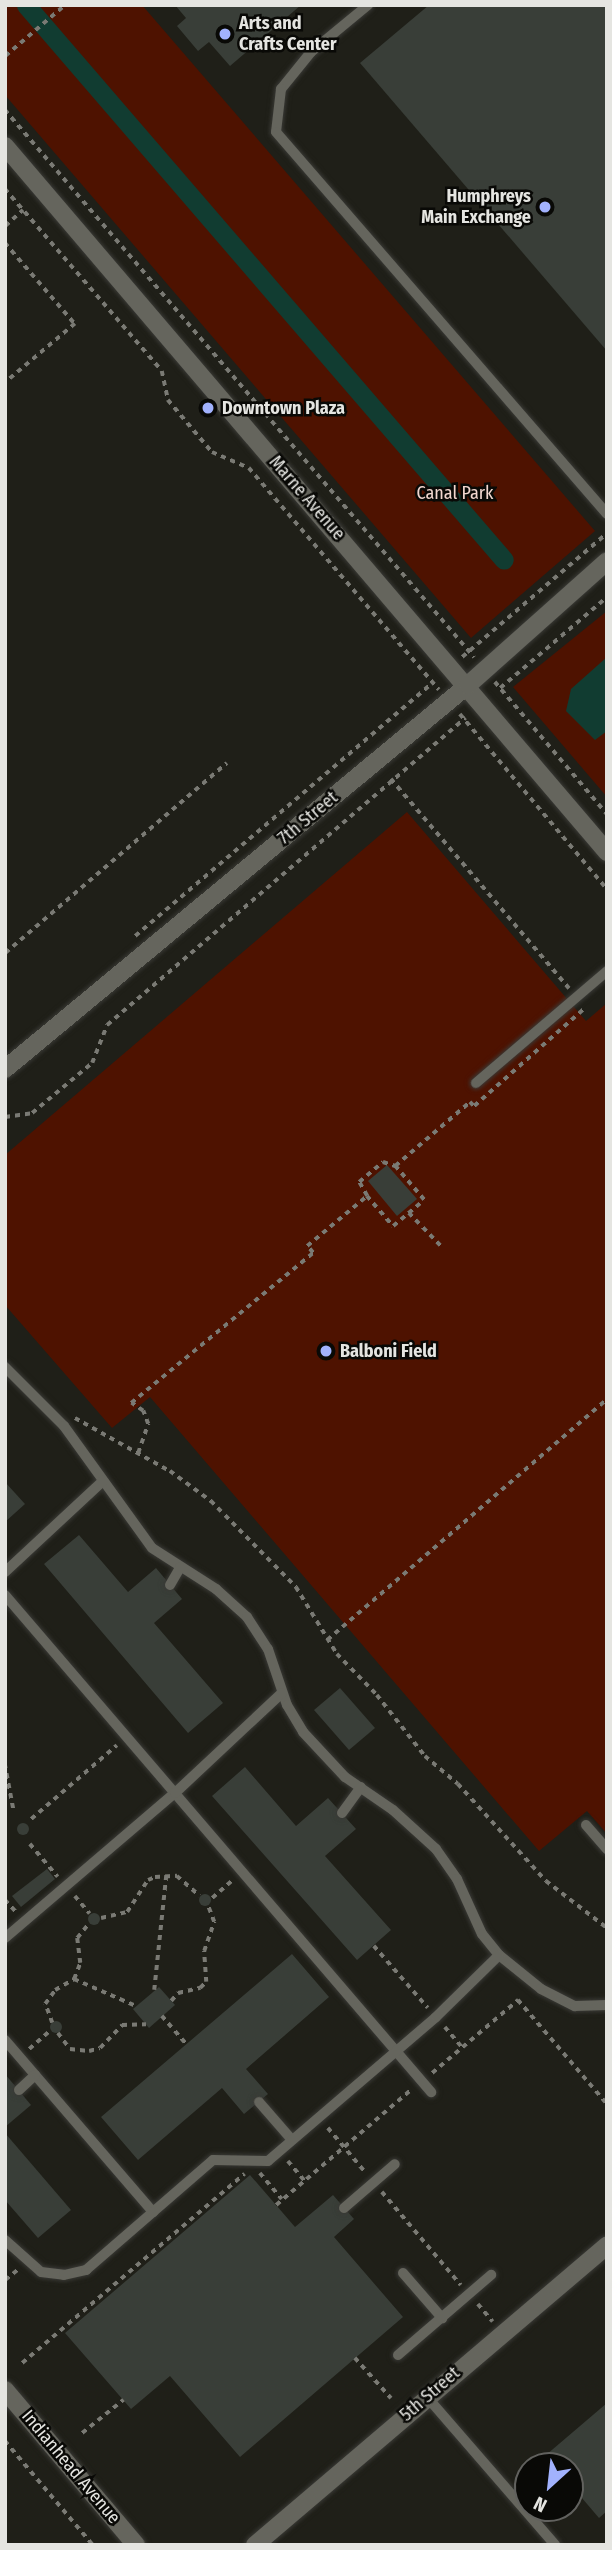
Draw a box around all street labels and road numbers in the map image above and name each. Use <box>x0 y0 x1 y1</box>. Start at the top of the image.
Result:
street label: Marne Avenue <box>265 451 349 545</box>
street label: 7th Street <box>274 787 342 849</box>
street label: 5th Street <box>396 2362 464 2426</box>
street label: Indianhead Avenue <box>17 2406 125 2528</box>

